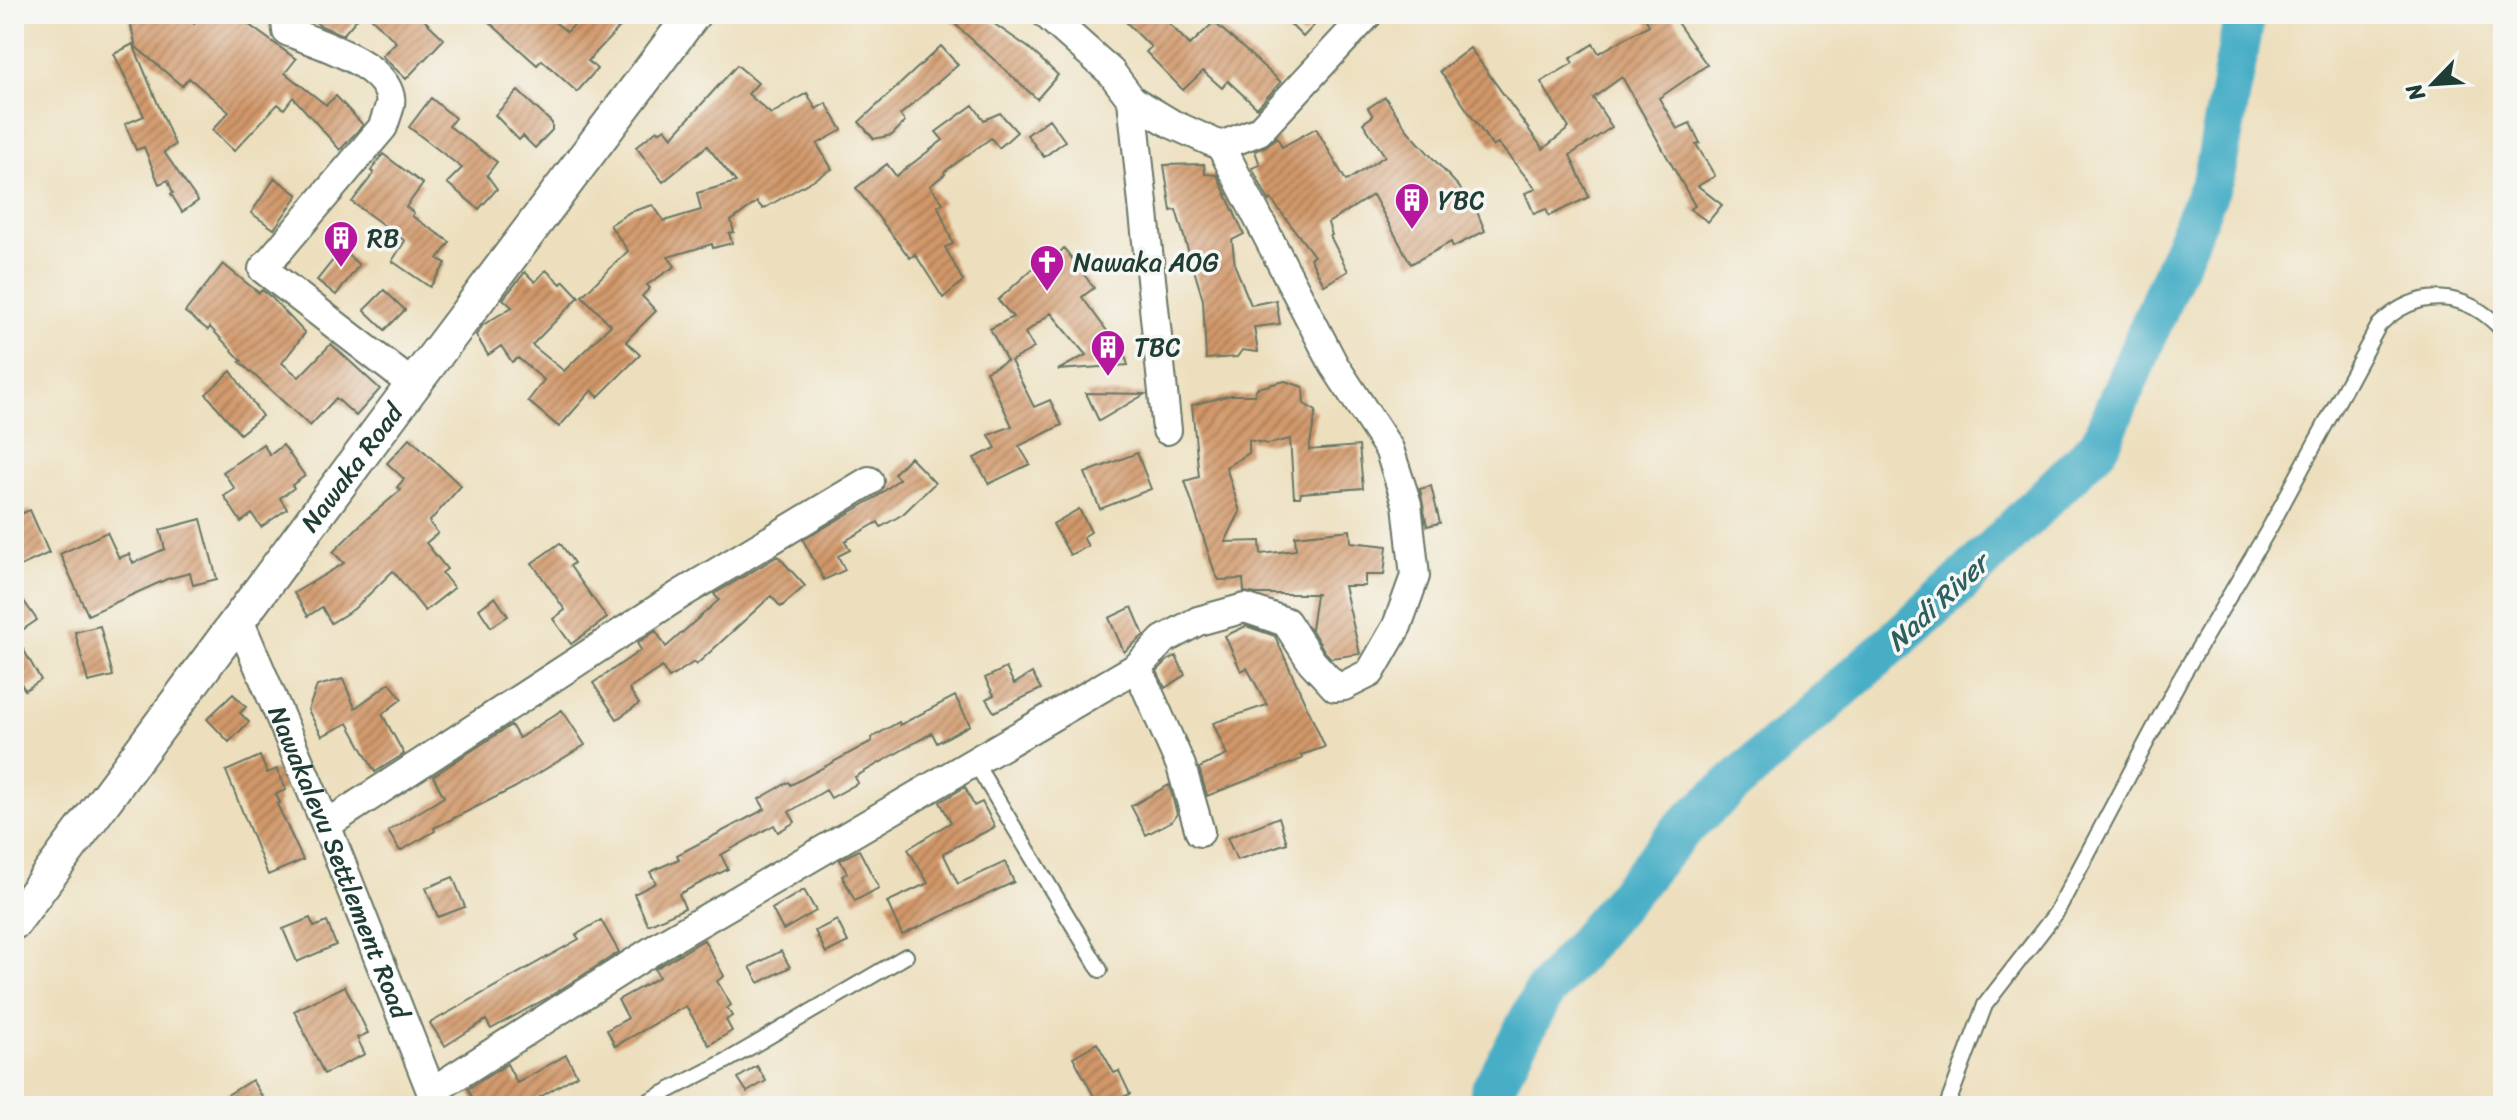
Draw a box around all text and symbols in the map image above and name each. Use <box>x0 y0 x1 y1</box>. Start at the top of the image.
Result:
north arrow <box>2393 44 2473 124</box>
text: N <box>2394 76 2437 108</box>
place label: YBC <box>1438 177 1485 223</box>
building icon: YBC <box>1393 181 1431 231</box>
place label: RB <box>367 215 399 261</box>
building icon: RB <box>322 219 360 269</box>
place label: Nawaka AOG <box>1073 239 1219 285</box>
church icon: Nawaka AOG <box>1028 243 1066 293</box>
place label: TBC <box>1134 324 1181 370</box>
building icon: TBC <box>1089 328 1127 378</box>
street label: Nawaka Road <box>288 391 417 542</box>
water label: Nadi River <box>1874 538 2004 664</box>
street label: Nawakalevu Settlement Road <box>255 698 424 1028</box>

